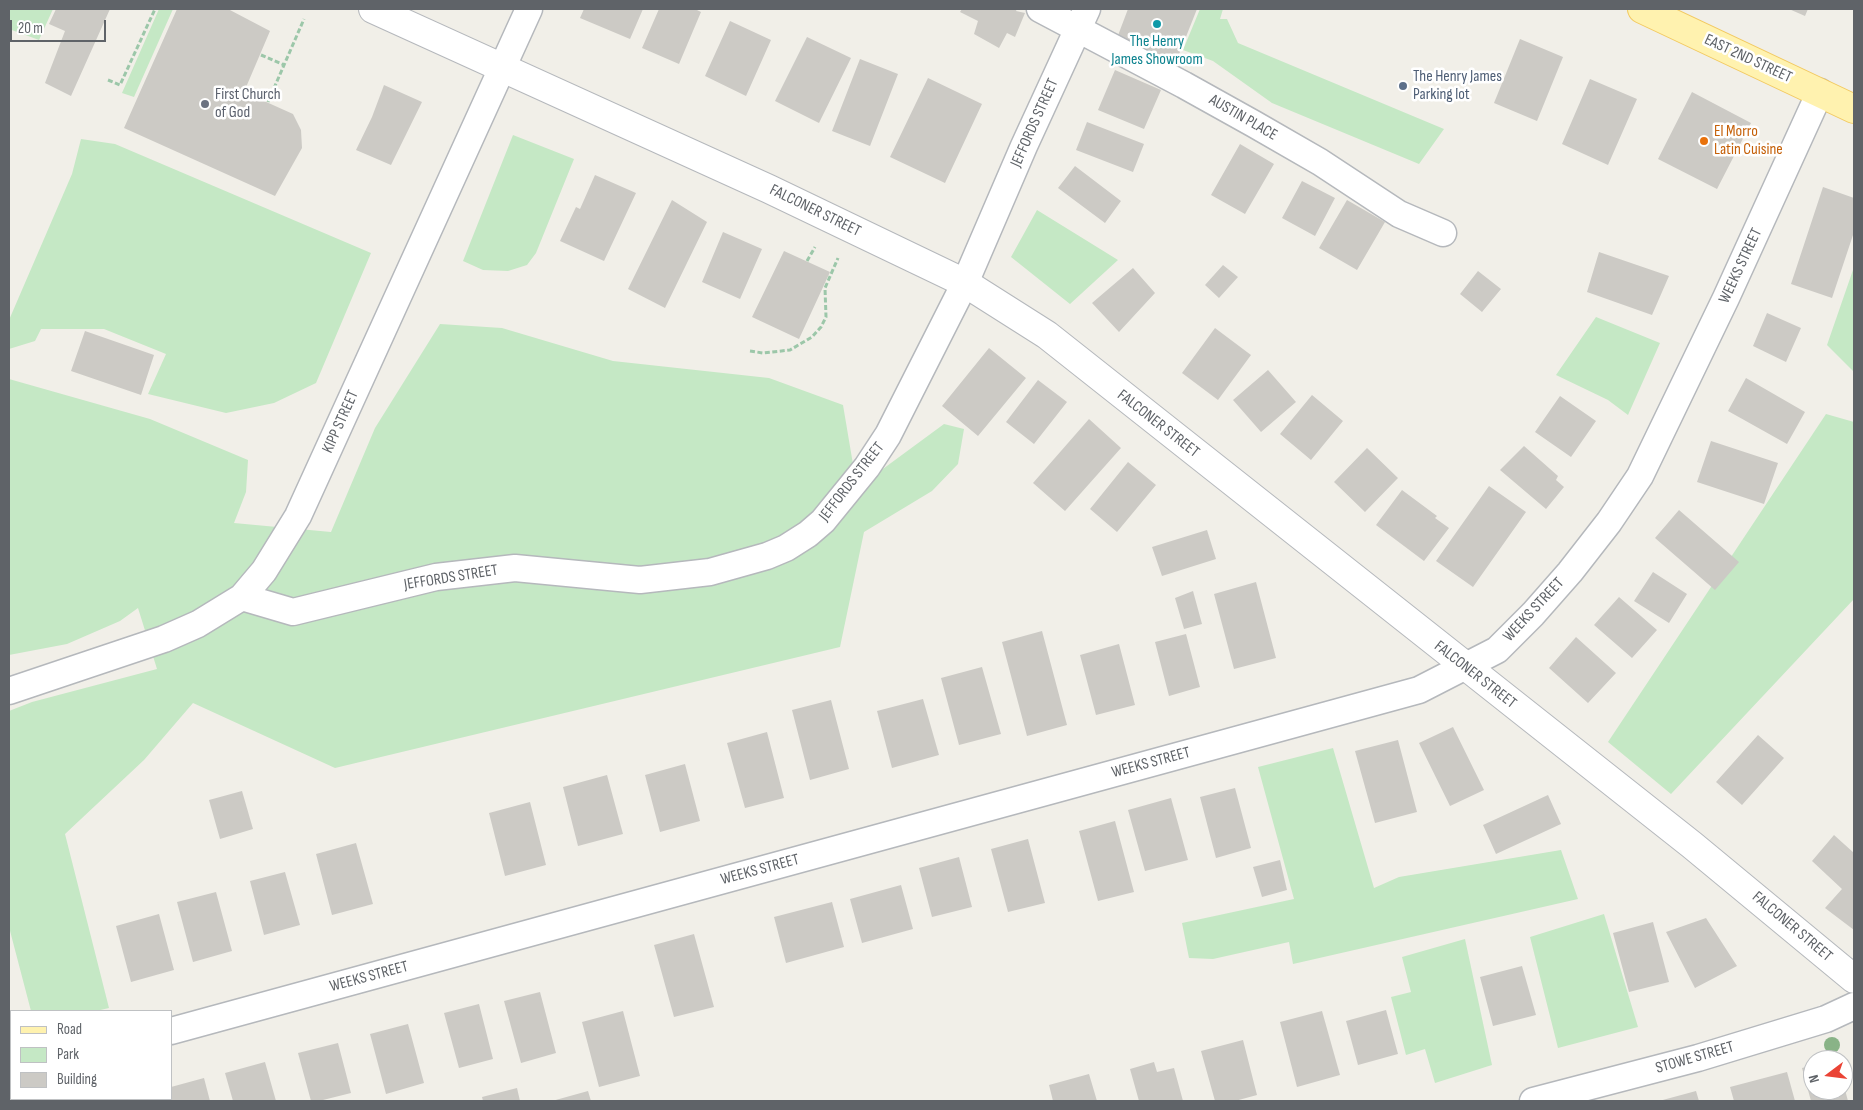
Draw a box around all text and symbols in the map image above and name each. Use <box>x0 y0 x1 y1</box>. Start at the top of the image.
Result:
scale bar <box>12 10 109 42</box>
marker: The Henry James Showroom <box>1151 18 1163 30</box>
text: 20 m <box>18 19 43 38</box>
street label: EAST 2ND STREET <box>1701 30 1795 88</box>
place label: The Henry James Showroom <box>1111 32 1203 70</box>
place label: The Henry James Parking lot <box>1413 67 1502 105</box>
street label: JEFFORDS STREET <box>1007 76 1063 170</box>
marker: The Henry James Parking lot <box>1397 80 1409 92</box>
place label: First Church of God <box>215 85 281 123</box>
street label: AUSTIN PLACE <box>1205 91 1281 145</box>
marker: First Church of God <box>199 98 211 110</box>
place label: El Morro Latin Cuisine <box>1714 122 1783 160</box>
marker: El Morro Latin Cuisine <box>1698 135 1710 147</box>
street label: FALCONER STREET <box>766 181 864 241</box>
street label: WEEKS STREET <box>1715 225 1767 307</box>
street label: FALCONER STREET <box>1113 386 1203 462</box>
street label: KIPP STREET <box>319 388 363 456</box>
street label: JEFFORDS STREET <box>815 439 889 525</box>
street label: JEFFORDS STREET <box>403 561 499 595</box>
street label: WEEKS STREET <box>1500 574 1568 646</box>
street label: FALCONER STREET <box>1430 637 1520 713</box>
street label: WEEKS STREET <box>1110 743 1192 783</box>
street label: WEEKS STREET <box>719 850 801 890</box>
street label: FALCONER STREET <box>1748 888 1836 966</box>
street label: WEEKS STREET <box>328 957 410 997</box>
legend <box>10 1010 172 1100</box>
text: Road <box>57 1020 82 1039</box>
street label: STOWE STREET <box>1654 1038 1736 1078</box>
text: Park <box>57 1045 79 1064</box>
north arrow <box>1803 1050 1853 1100</box>
text: Building <box>57 1070 97 1089</box>
text: N <box>1805 1073 1823 1085</box>

